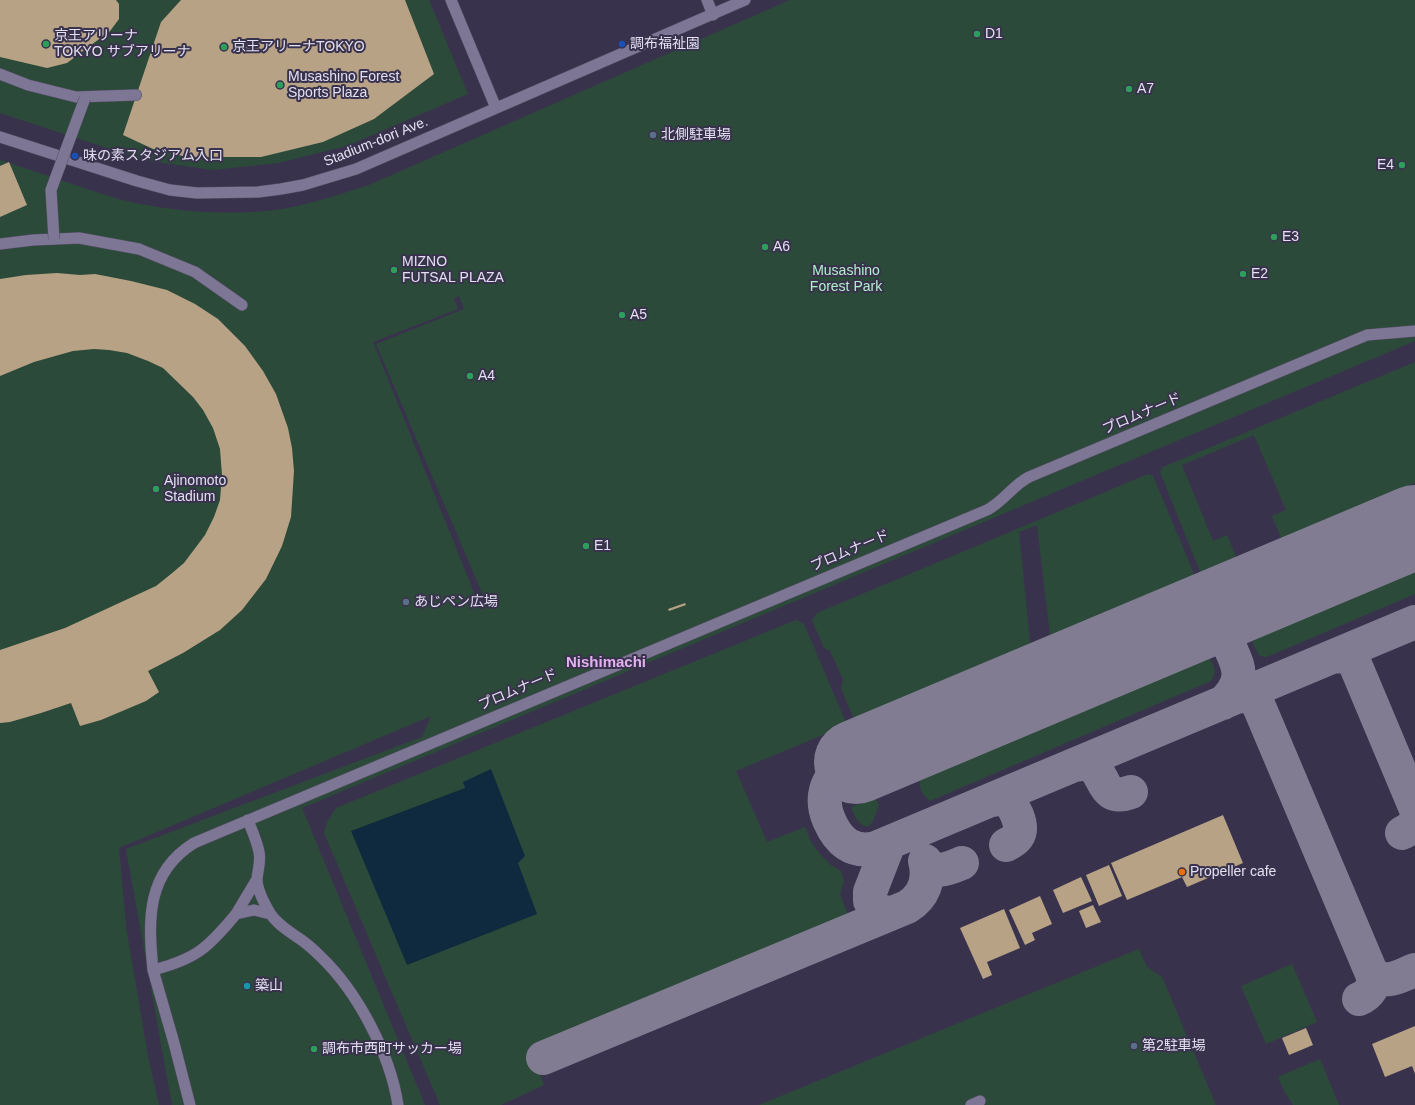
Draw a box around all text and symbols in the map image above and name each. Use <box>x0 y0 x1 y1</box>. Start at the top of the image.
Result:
place label: D1 <box>985 26 1003 42</box>
place label: 京王アリーナ TOKYO サブアリーナ <box>54 28 191 60</box>
marker: D1 <box>972 29 982 39</box>
place label: 調布福祉園 <box>630 36 700 52</box>
marker: 京王アリーナ TOKYO サブアリーナ <box>41 39 51 49</box>
place label: 京王アリーナTOKYO <box>232 39 365 55</box>
marker: 調布福祉園 <box>617 39 627 49</box>
marker: 京王アリーナTOKYO <box>219 42 229 52</box>
place label: Musashino Forest Sports Plaza <box>288 69 399 102</box>
marker: Musashino Forest Sports Plaza <box>275 80 285 90</box>
place label: A7 <box>1137 81 1154 97</box>
marker: A7 <box>1124 84 1134 94</box>
street label: Stadium-dori Ave. <box>321 113 431 171</box>
place label: 北側駐車場 <box>661 127 731 143</box>
marker: 北側駐車場 <box>648 130 658 140</box>
place label: 味の素スタジアム入口 <box>83 148 223 164</box>
marker: 味の素スタジアム入口 <box>70 151 80 161</box>
place label: E4 <box>1377 157 1394 173</box>
marker: E4 <box>1397 160 1407 170</box>
place label: E3 <box>1282 229 1299 245</box>
marker: E3 <box>1269 232 1279 242</box>
place label: A6 <box>773 239 790 255</box>
marker: A6 <box>760 242 770 252</box>
place label: MIZNO FUTSAL PLAZA <box>402 254 504 286</box>
park label: Musashino Forest Park <box>810 263 882 296</box>
marker: MIZNO FUTSAL PLAZA <box>389 265 399 275</box>
place label: E2 <box>1251 266 1268 282</box>
marker: E2 <box>1238 269 1248 279</box>
place label: A5 <box>630 307 647 323</box>
marker: A5 <box>617 310 627 320</box>
place label: A4 <box>478 368 495 384</box>
marker: A4 <box>465 371 475 381</box>
street label: プロムナード <box>1100 390 1184 438</box>
place label: Ajinomoto Stadium <box>164 473 226 506</box>
marker: Ajinomoto Stadium <box>151 484 161 494</box>
street label: プロムナード <box>808 527 892 575</box>
place label: E1 <box>594 538 611 554</box>
marker: E1 <box>581 541 591 551</box>
place label: あじペン広場 <box>414 594 498 610</box>
marker: あじペン広場 <box>401 597 411 607</box>
district label: Nishimachi <box>566 654 646 672</box>
street label: プロムナード <box>476 666 560 714</box>
place label: Propeller cafe <box>1190 864 1276 880</box>
marker: Propeller cafe <box>1177 867 1187 877</box>
place label: 築山 <box>255 978 283 994</box>
marker: 築山 <box>242 981 252 991</box>
place label: 第2駐車場 <box>1142 1038 1206 1054</box>
place label: 調布市西町サッカー場 <box>322 1041 462 1057</box>
marker: 第2駐車場 <box>1129 1041 1139 1051</box>
marker: 調布市西町サッカー場 <box>309 1044 319 1054</box>

